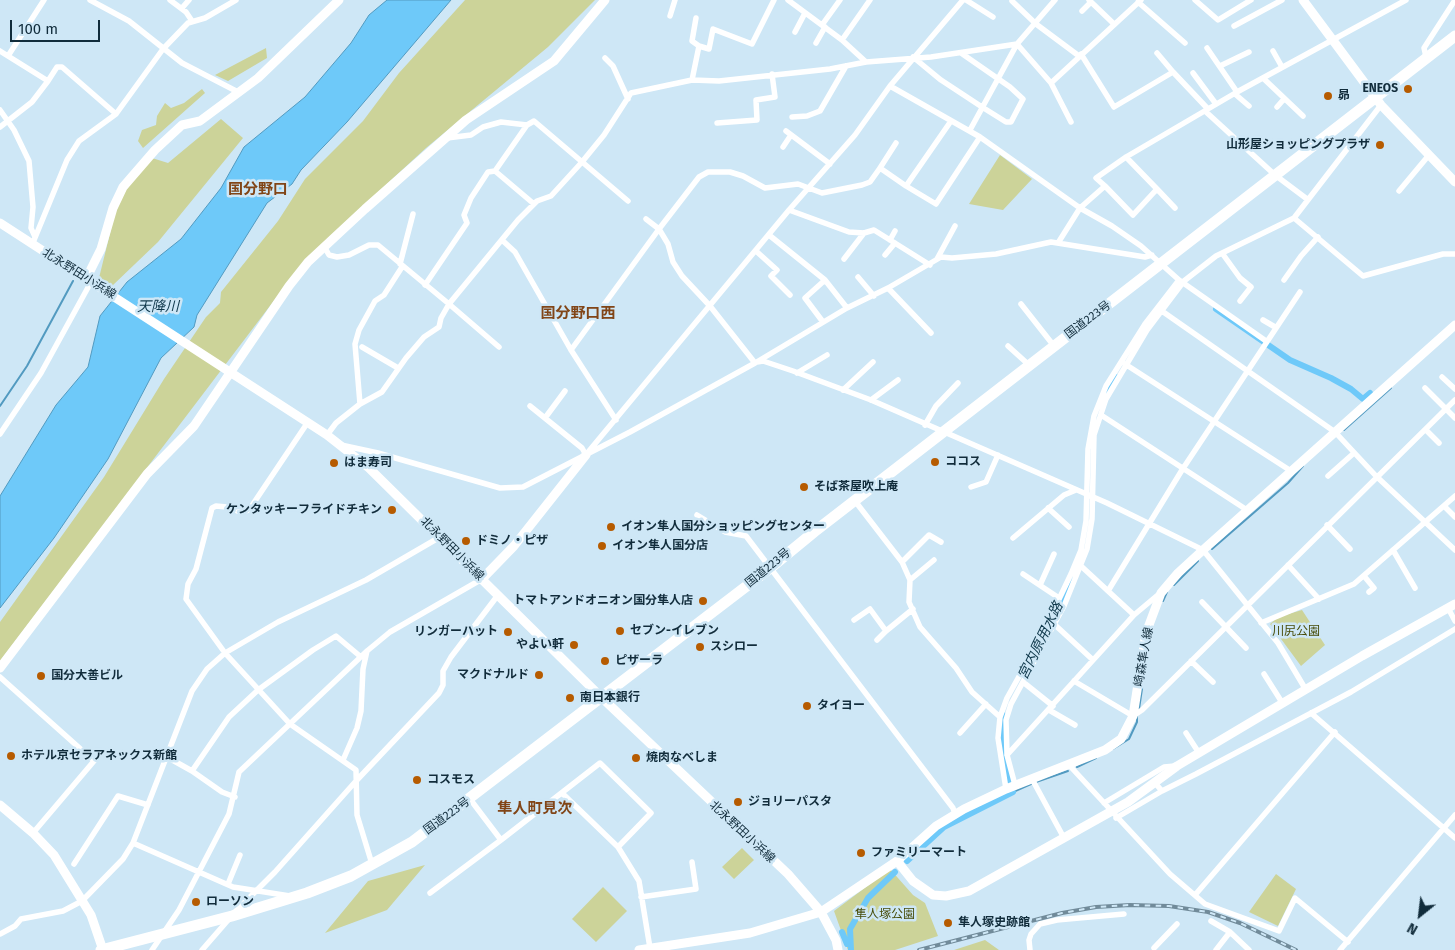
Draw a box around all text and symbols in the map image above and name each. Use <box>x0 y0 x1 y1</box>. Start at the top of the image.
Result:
scale bar <box>12 10 102 42</box>
text: 100 m <box>18 20 58 38</box>
place label: ENEOS <box>1362 82 1398 96</box>
marker: ENEOS <box>1402 83 1414 95</box>
place label: 昴 <box>1338 89 1350 103</box>
marker: 昴 <box>1322 90 1334 102</box>
place label: 山形屋ショッピングプラザ <box>1226 138 1370 152</box>
marker: 山形屋ショッピングプラザ <box>1374 139 1386 151</box>
district label: 国分野口 <box>228 181 288 199</box>
street label: 北永野田小浜線 <box>40 246 118 302</box>
street label: 国道223号 <box>1062 298 1114 342</box>
water label: 天降川 <box>137 299 179 315</box>
district label: 国分野口西 <box>541 305 615 323</box>
place label: ココス <box>945 455 981 469</box>
place label: はま寿司 <box>344 456 392 470</box>
marker: ココス <box>929 456 941 468</box>
marker: はま寿司 <box>328 457 340 469</box>
place label: そば茶屋吹上庵 <box>814 480 898 494</box>
marker: そば茶屋吹上庵 <box>798 481 810 493</box>
place label: ケンタッキーフライドチキン <box>226 503 382 517</box>
marker: ケンタッキーフライドチキン <box>386 504 398 516</box>
street label: 北永野田小浜線 <box>417 514 487 584</box>
place label: イオン隼人国分ショッピングセンター <box>621 520 825 534</box>
marker: イオン隼人国分ショッピングセンター <box>605 521 617 533</box>
place label: ドミノ・ピザ <box>476 534 548 548</box>
marker: ドミノ・ピザ <box>460 535 472 547</box>
place label: イオン隼人国分店 <box>612 539 708 553</box>
marker: イオン隼人国分店 <box>596 540 608 552</box>
street label: 国道223号 <box>743 545 793 591</box>
place label: トマトアンドオニオン国分隼人店 <box>513 594 693 608</box>
marker: トマトアンドオニオン国分隼人店 <box>697 595 709 607</box>
water label: 宮内原用水路 <box>1015 600 1067 682</box>
place label: セブン-イレブン <box>630 624 719 638</box>
place label: リンガーハット <box>414 625 498 639</box>
marker: セブン-イレブン <box>614 625 626 637</box>
park label: 川尻公園 <box>1272 625 1320 639</box>
marker: リンガーハット <box>502 626 514 638</box>
street label: 崎森隼人線 <box>1132 626 1156 688</box>
place label: やよい軒 <box>516 638 564 652</box>
marker: やよい軒 <box>568 639 580 651</box>
place label: スシロー <box>710 640 758 654</box>
marker: スシロー <box>694 641 706 653</box>
place label: ピザーラ <box>615 654 663 668</box>
marker: ピザーラ <box>599 655 611 667</box>
place label: マクドナルド <box>457 668 529 682</box>
place label: 国分大善ビル <box>51 669 123 683</box>
marker: マクドナルド <box>533 669 545 681</box>
marker: 国分大善ビル <box>35 670 47 682</box>
place label: 南日本銀行 <box>580 691 640 705</box>
marker: 南日本銀行 <box>564 692 576 704</box>
place label: タイヨー <box>817 699 865 713</box>
marker: タイヨー <box>801 700 813 712</box>
place label: ホテル京セラアネックス新館 <box>21 749 177 763</box>
marker: ホテル京セラアネックス新館 <box>5 750 17 762</box>
place label: 焼肉なべしま <box>646 751 718 765</box>
marker: 焼肉なべしま <box>630 752 642 764</box>
place label: コスモス <box>427 773 475 787</box>
marker: コスモス <box>411 774 423 786</box>
street label: 国道223号 <box>421 794 473 838</box>
place label: ジョリーパスタ <box>748 795 832 809</box>
marker: ジョリーパスタ <box>732 796 744 808</box>
street label: 北永野田小浜線 <box>706 798 778 866</box>
district label: 隼人町見次 <box>498 800 572 818</box>
place label: ファミリーマート <box>871 846 967 860</box>
marker: ファミリーマート <box>855 847 867 859</box>
north arrow <box>1395 890 1445 940</box>
place label: ローソン <box>206 895 254 909</box>
marker: ローソン <box>190 896 202 908</box>
park label: 隼人塚公園 <box>855 908 915 922</box>
place label: 隼人塚史跡館 <box>958 916 1030 930</box>
marker: 隼人塚史跡館 <box>942 917 954 929</box>
text: N <box>1404 919 1421 938</box>

